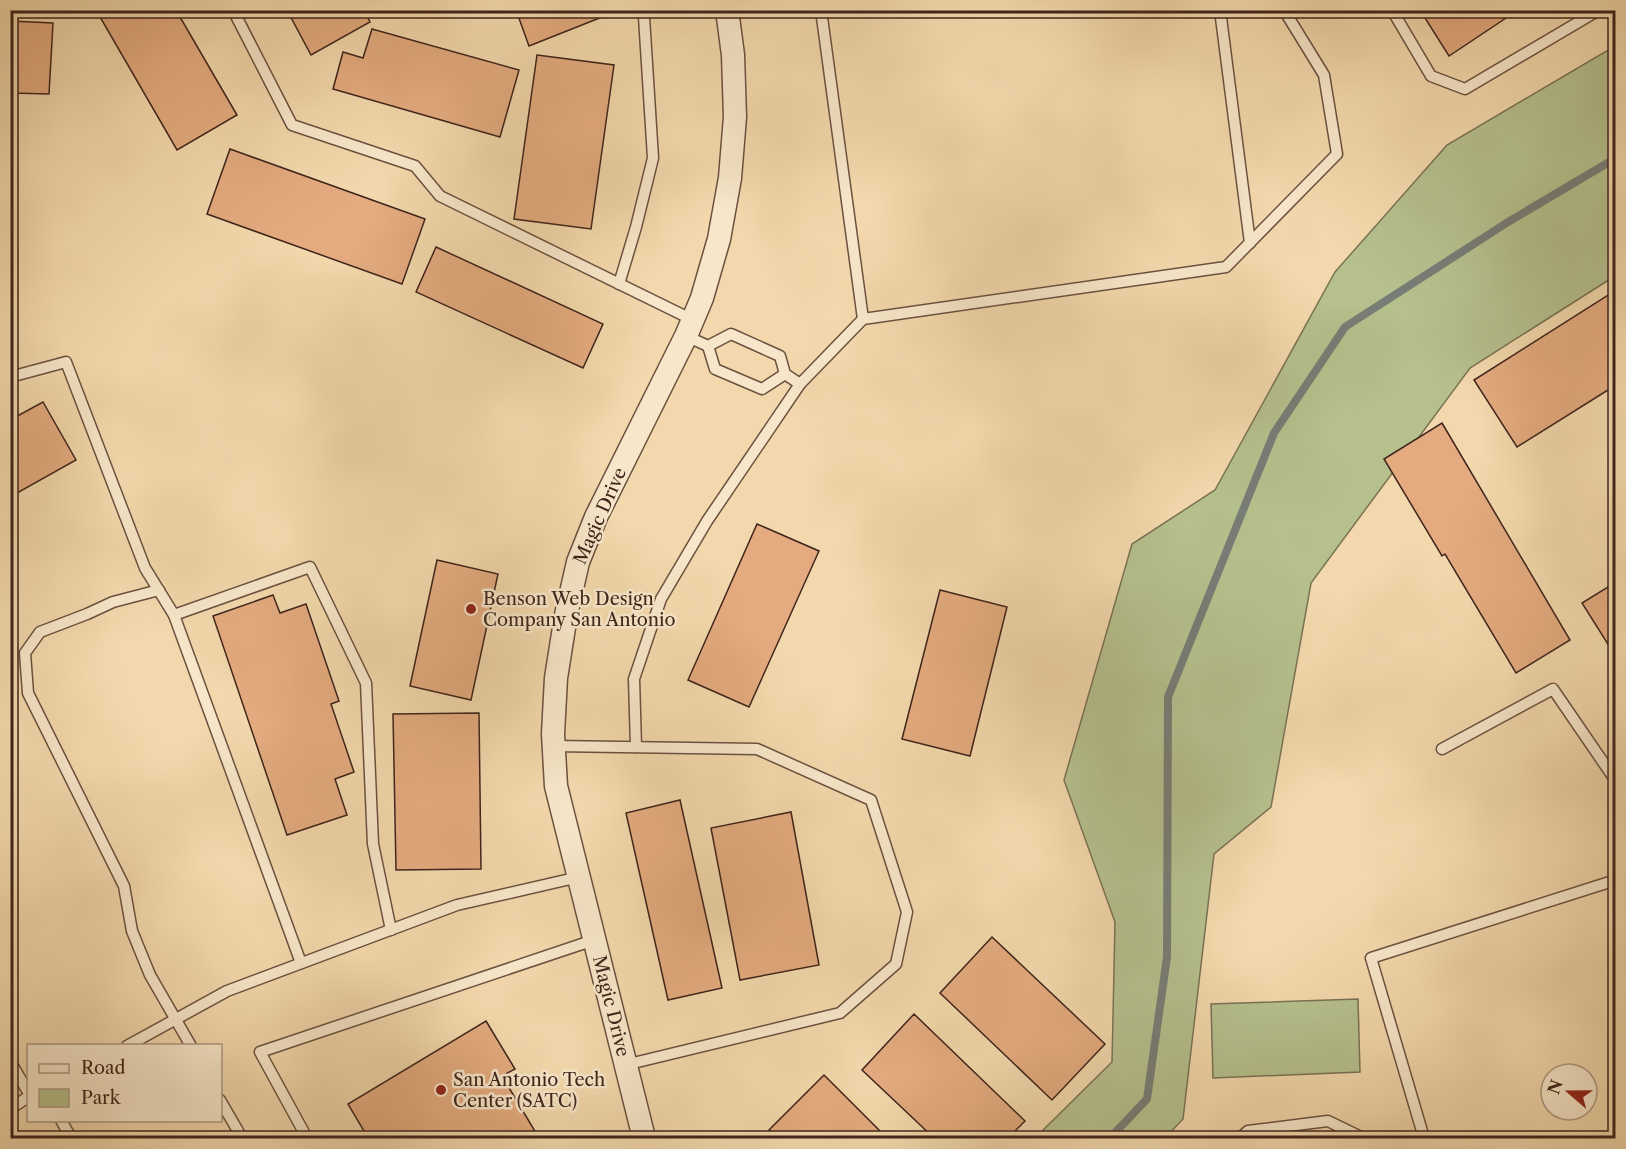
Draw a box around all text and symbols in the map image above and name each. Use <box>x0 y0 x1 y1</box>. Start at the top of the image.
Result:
street label: Magic Drive <box>569 464 631 568</box>
place label: Benson Web Design Company San Antonio <box>483 588 676 631</box>
marker: Benson Web Design Company San Antonio <box>464 602 478 616</box>
street label: Magic Drive <box>588 953 634 1059</box>
legend <box>27 1044 222 1122</box>
text: Road <box>81 1057 126 1079</box>
north arrow <box>1539 1062 1599 1122</box>
place label: San Antonio Tech Center (SATC) <box>453 1069 605 1112</box>
text: N <box>1543 1077 1567 1097</box>
marker: San Antonio Tech Center (SATC) <box>434 1083 448 1097</box>
text: Park <box>81 1087 122 1109</box>

